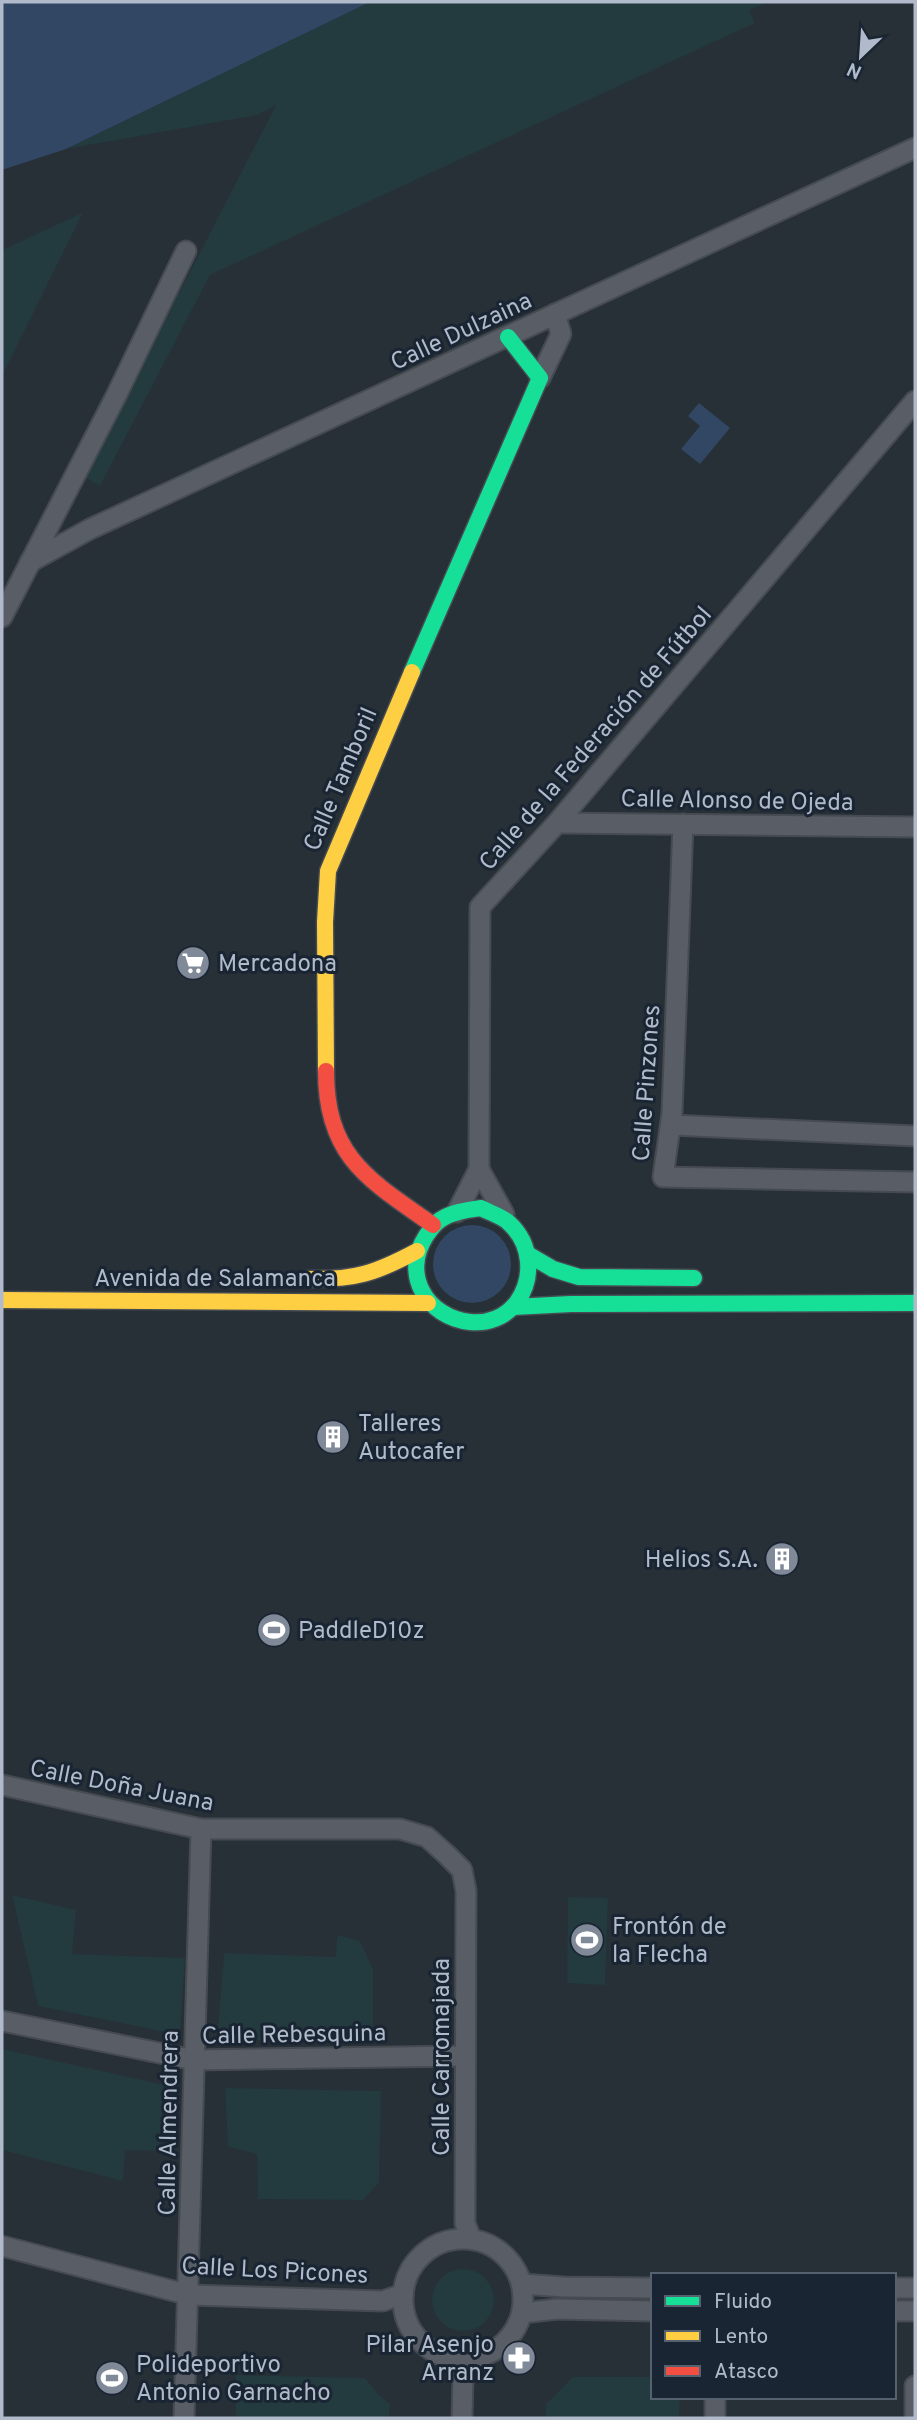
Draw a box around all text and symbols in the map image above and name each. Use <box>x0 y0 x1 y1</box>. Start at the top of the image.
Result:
north arrow <box>826 21 896 91</box>
text: N <box>843 56 866 83</box>
street label: Calle Dulzaina <box>386 287 537 379</box>
street label: Calle de la Federación de Fútbol <box>474 601 719 878</box>
street label: Calle Tamboril <box>298 704 385 856</box>
street label: Calle Alonso de Ojeda <box>620 785 854 819</box>
supermarket icon: Mercadona <box>174 944 212 982</box>
place label: Mercadona <box>218 950 337 980</box>
street label: Calle Pinzones <box>628 1004 668 1162</box>
street label: Avenida de Salamanca <box>94 1265 336 1295</box>
place label: Talleres Autocafer <box>358 1410 465 1468</box>
building icon: Talleres Autocafer <box>314 1418 352 1456</box>
building icon: Helios S.A. <box>763 1540 801 1578</box>
place label: Helios S.A. <box>645 1546 758 1576</box>
sports icon: PaddleD10z <box>255 1611 293 1649</box>
place label: PaddleD10z <box>298 1617 425 1647</box>
street label: Calle Doña Juana <box>27 1754 216 1820</box>
place label: Frontón de la Flecha <box>612 1913 727 1971</box>
sports icon: Frontón de la Flecha <box>568 1921 606 1959</box>
street label: Calle Carromajada <box>428 1958 458 2156</box>
street label: Calle Rebesquina <box>202 2019 387 2053</box>
street label: Calle Almendrera <box>153 2030 187 2216</box>
street label: Calle Los Picones <box>181 2252 369 2292</box>
legend <box>651 2273 896 2399</box>
text: Fluido <box>714 2289 772 2316</box>
text: Lento <box>714 2324 768 2351</box>
place label: Pilar Asenjo Arranz <box>365 2331 494 2389</box>
pharmacy icon: Pilar Asenjo Arranz <box>500 2339 538 2377</box>
place label: Polideportivo Antonio Garnacho <box>136 2351 331 2409</box>
sports icon: Polideportivo Antonio Garnacho <box>93 2359 131 2397</box>
text: Atasco <box>714 2359 779 2386</box>

